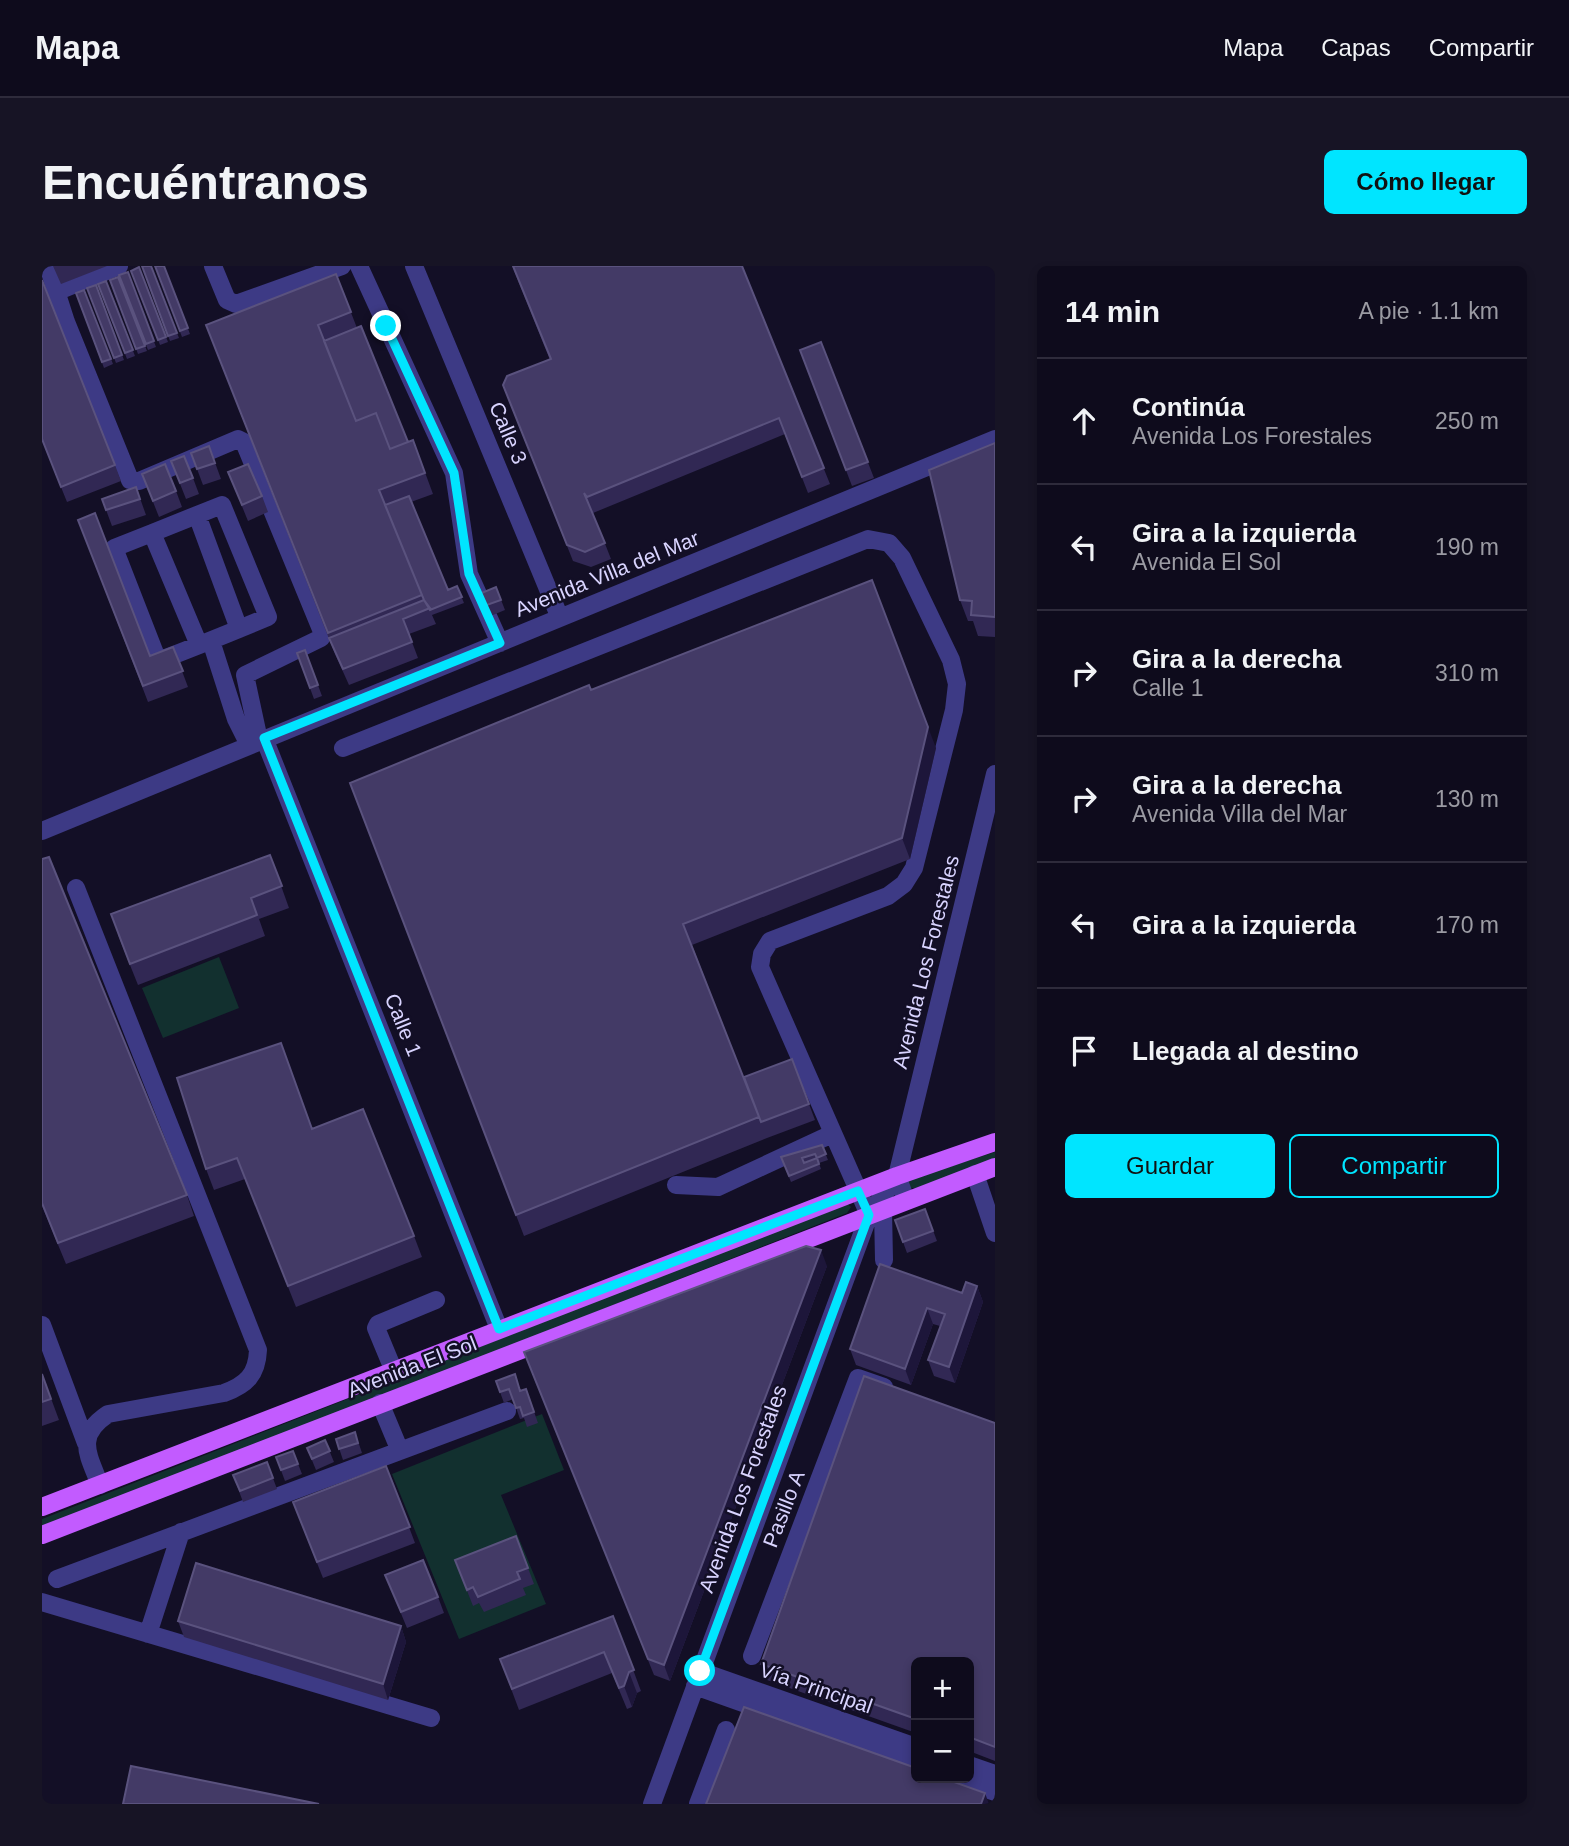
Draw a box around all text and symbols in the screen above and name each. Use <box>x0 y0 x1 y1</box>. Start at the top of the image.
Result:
text: Mapa <box>35 29 119 66</box>
text: Mapa <box>1223 34 1283 61</box>
text: Capas <box>1321 34 1391 61</box>
text: Compartir <box>1429 34 1534 61</box>
button: Cómo llegar <box>1324 150 1527 214</box>
text: Encuéntranos <box>42 155 369 209</box>
text: 14 min <box>1065 295 1160 328</box>
text: A pie · 1.1 km <box>1358 298 1499 324</box>
route end <box>370 310 401 341</box>
text: Continúa <box>1132 392 1245 422</box>
street label: Calle 3 <box>485 398 532 467</box>
icon: ahead <box>1065 402 1103 440</box>
text: 250 m <box>1435 408 1499 434</box>
text: Avenida Los Forestales <box>1132 423 1372 449</box>
text: Gira a la izquierda <box>1132 518 1356 548</box>
street label: Avenida Villa del Mar <box>511 526 702 621</box>
icon: left <box>1065 528 1103 566</box>
text: 190 m <box>1435 534 1499 560</box>
text: Avenida El Sol <box>1132 549 1281 575</box>
text: Gira a la derecha <box>1132 644 1342 674</box>
icon: right <box>1065 654 1103 692</box>
text: 310 m <box>1435 660 1499 686</box>
text: Calle 1 <box>1132 675 1204 701</box>
text: Gira a la derecha <box>1132 770 1342 800</box>
icon: right <box>1065 780 1103 818</box>
text: 130 m <box>1435 786 1499 812</box>
text: Avenida Villa del Mar <box>1132 801 1347 827</box>
street label: Avenida Los Forestales <box>888 853 963 1071</box>
icon: left <box>1065 906 1103 944</box>
text: Gira a la izquierda <box>1132 910 1356 940</box>
text: 170 m <box>1435 912 1499 938</box>
street label: Calle 1 <box>381 990 426 1059</box>
icon: arrive <box>1065 1032 1103 1070</box>
text: Llegada al destino <box>1132 1036 1359 1066</box>
button: Guardar <box>1065 1134 1275 1198</box>
button: Compartir <box>1289 1134 1499 1198</box>
street label: Avenida El Sol <box>344 1331 480 1402</box>
street label: Avenida Los Forestales <box>694 1382 791 1596</box>
street label: Pasillo A <box>758 1467 809 1551</box>
route start <box>684 1655 715 1686</box>
street label: Vía Principal <box>757 1657 876 1718</box>
map controls <box>911 1657 974 1783</box>
button: + <box>911 1657 974 1720</box>
button: − <box>911 1720 974 1783</box>

